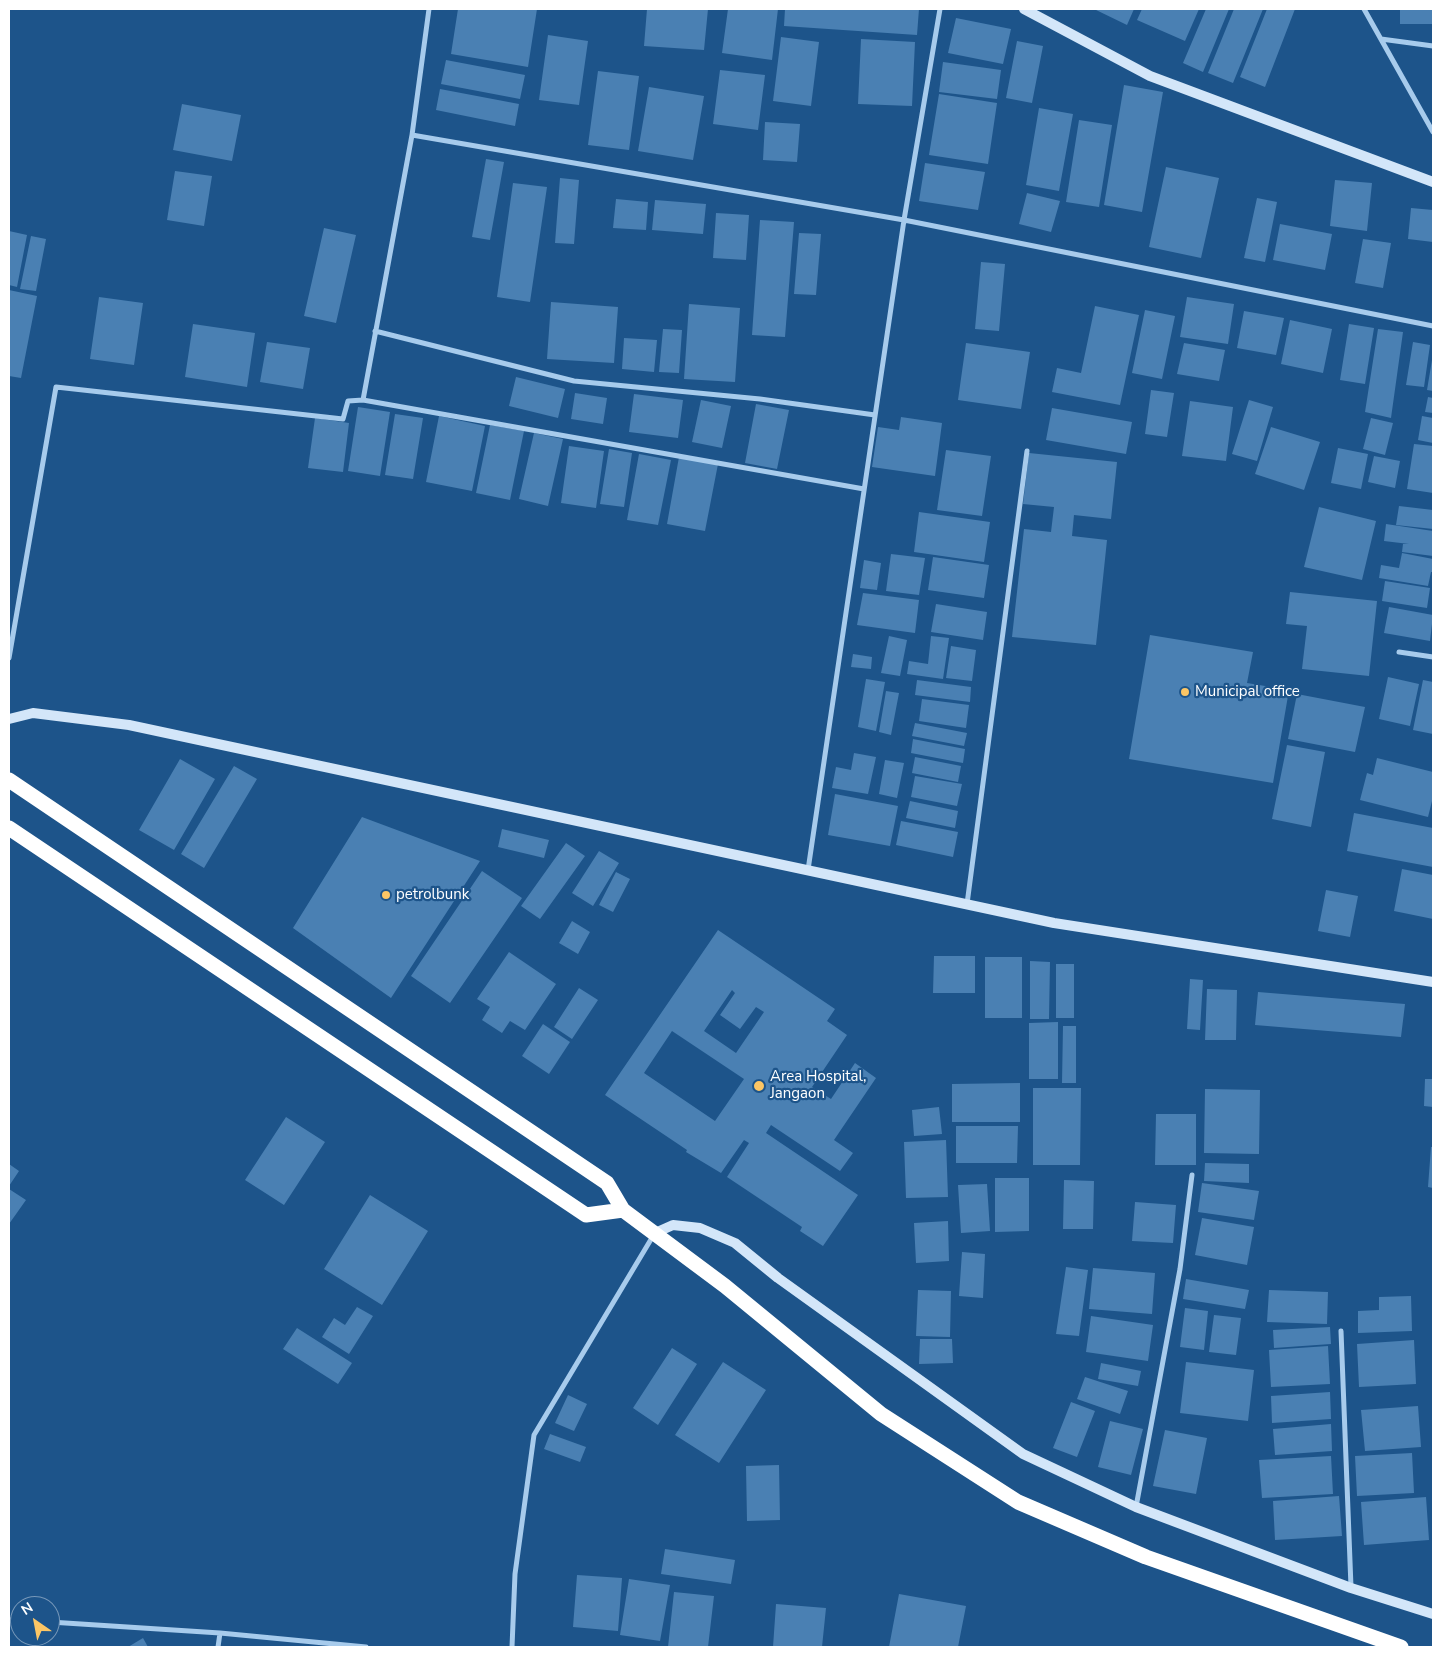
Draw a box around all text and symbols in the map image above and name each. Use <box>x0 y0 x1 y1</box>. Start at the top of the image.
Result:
place label: Municipal office <box>1195 683 1300 701</box>
marker: Municipal office <box>1179 686 1191 698</box>
place label: petrolbunk <box>396 886 469 904</box>
marker: petrolbunk <box>380 889 392 901</box>
place label: Area Hospital, Jangaon <box>770 1068 866 1103</box>
marker: Area Hospital, Jangaon <box>752 1079 766 1093</box>
north arrow <box>10 1596 60 1646</box>
text: N <box>18 1598 37 1620</box>

